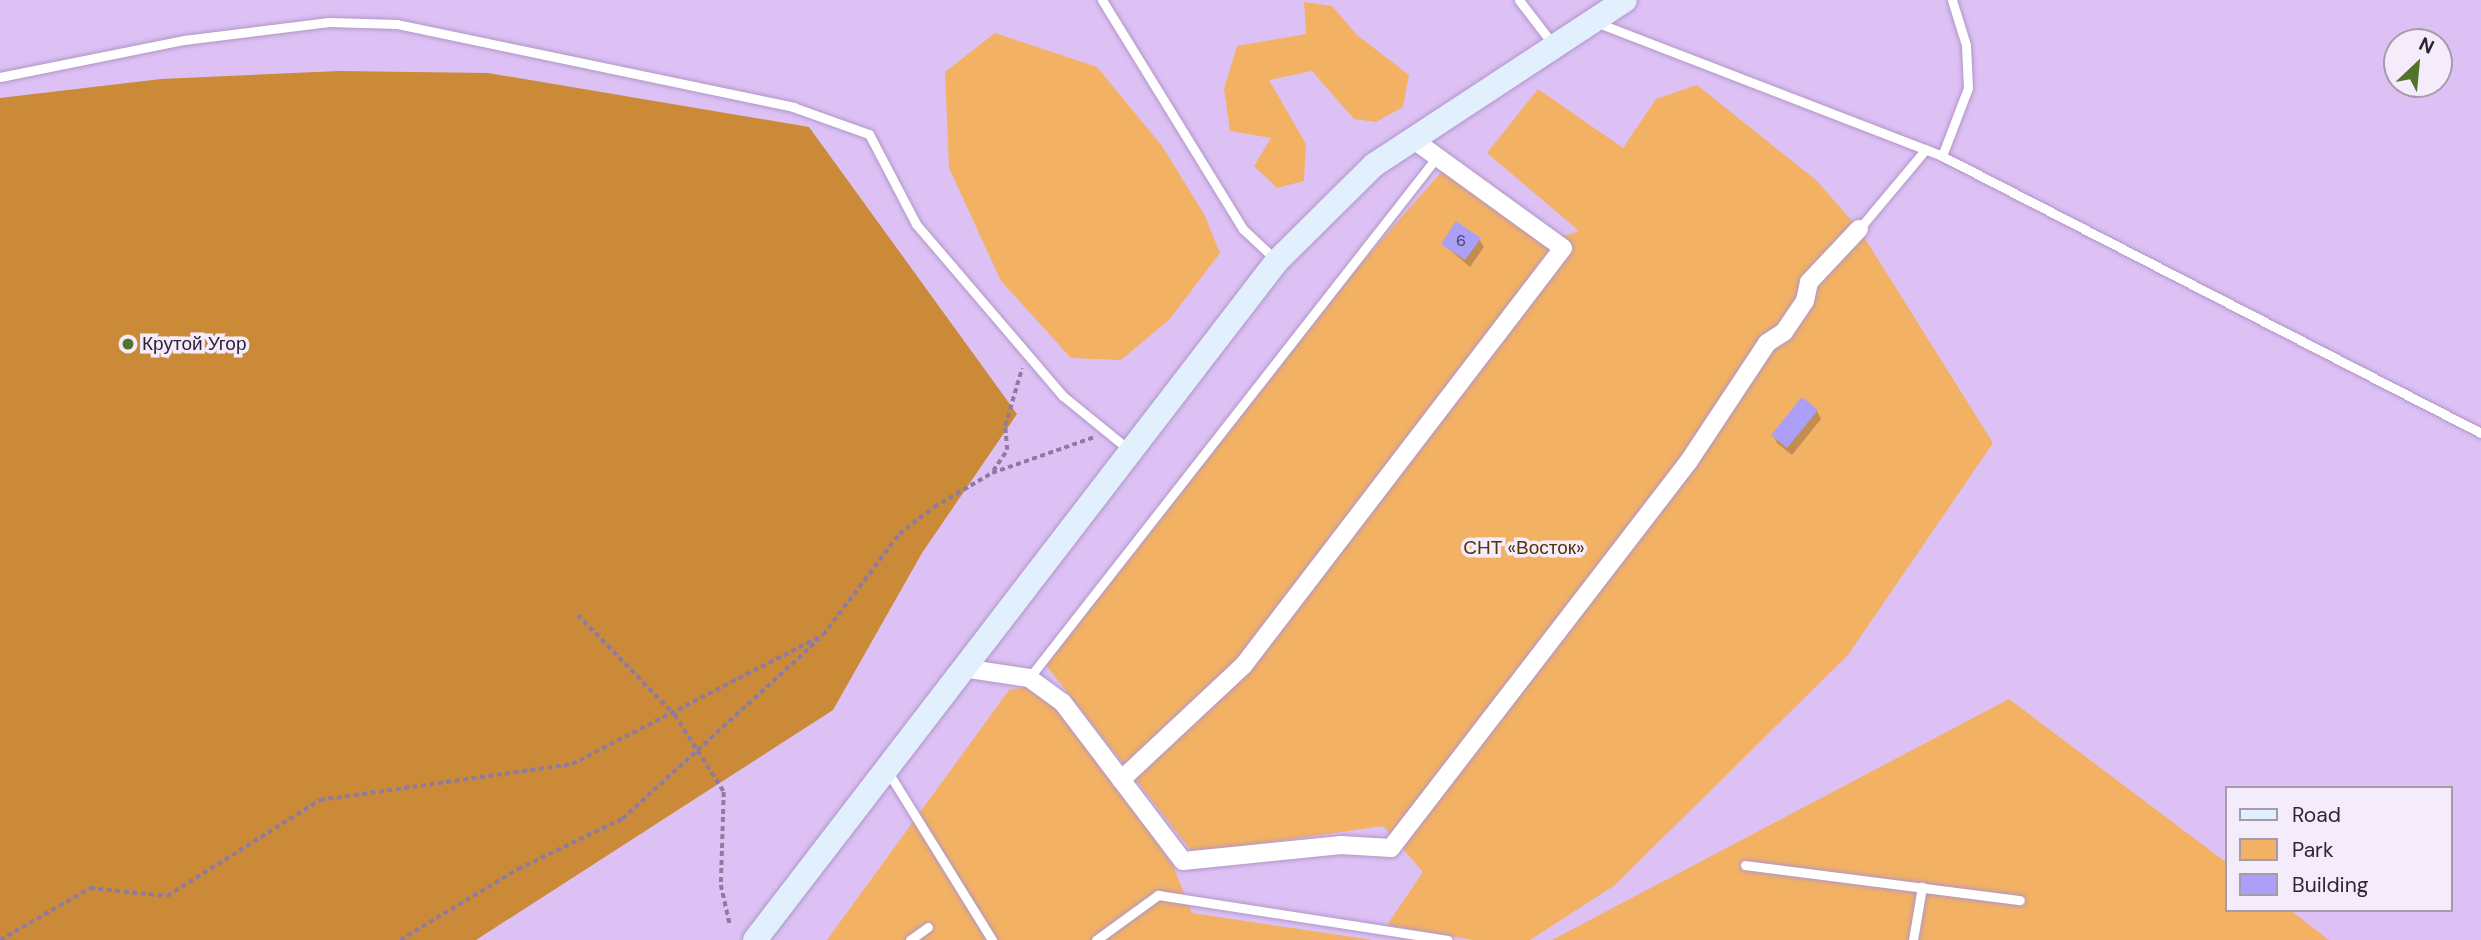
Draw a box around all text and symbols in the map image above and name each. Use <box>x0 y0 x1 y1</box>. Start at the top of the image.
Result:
north arrow <box>2383 28 2453 98</box>
text: N <box>2415 31 2438 60</box>
house number: 6 <box>1456 231 1466 251</box>
place label: Крутой Угор <box>142 333 247 355</box>
marker: Крутой Угор <box>120 336 136 352</box>
park label: СНТ «Восток» <box>1463 537 1585 559</box>
legend <box>2226 786 2453 912</box>
text: Road <box>2292 801 2341 829</box>
text: Park <box>2292 836 2333 864</box>
text: Building <box>2292 871 2368 899</box>

